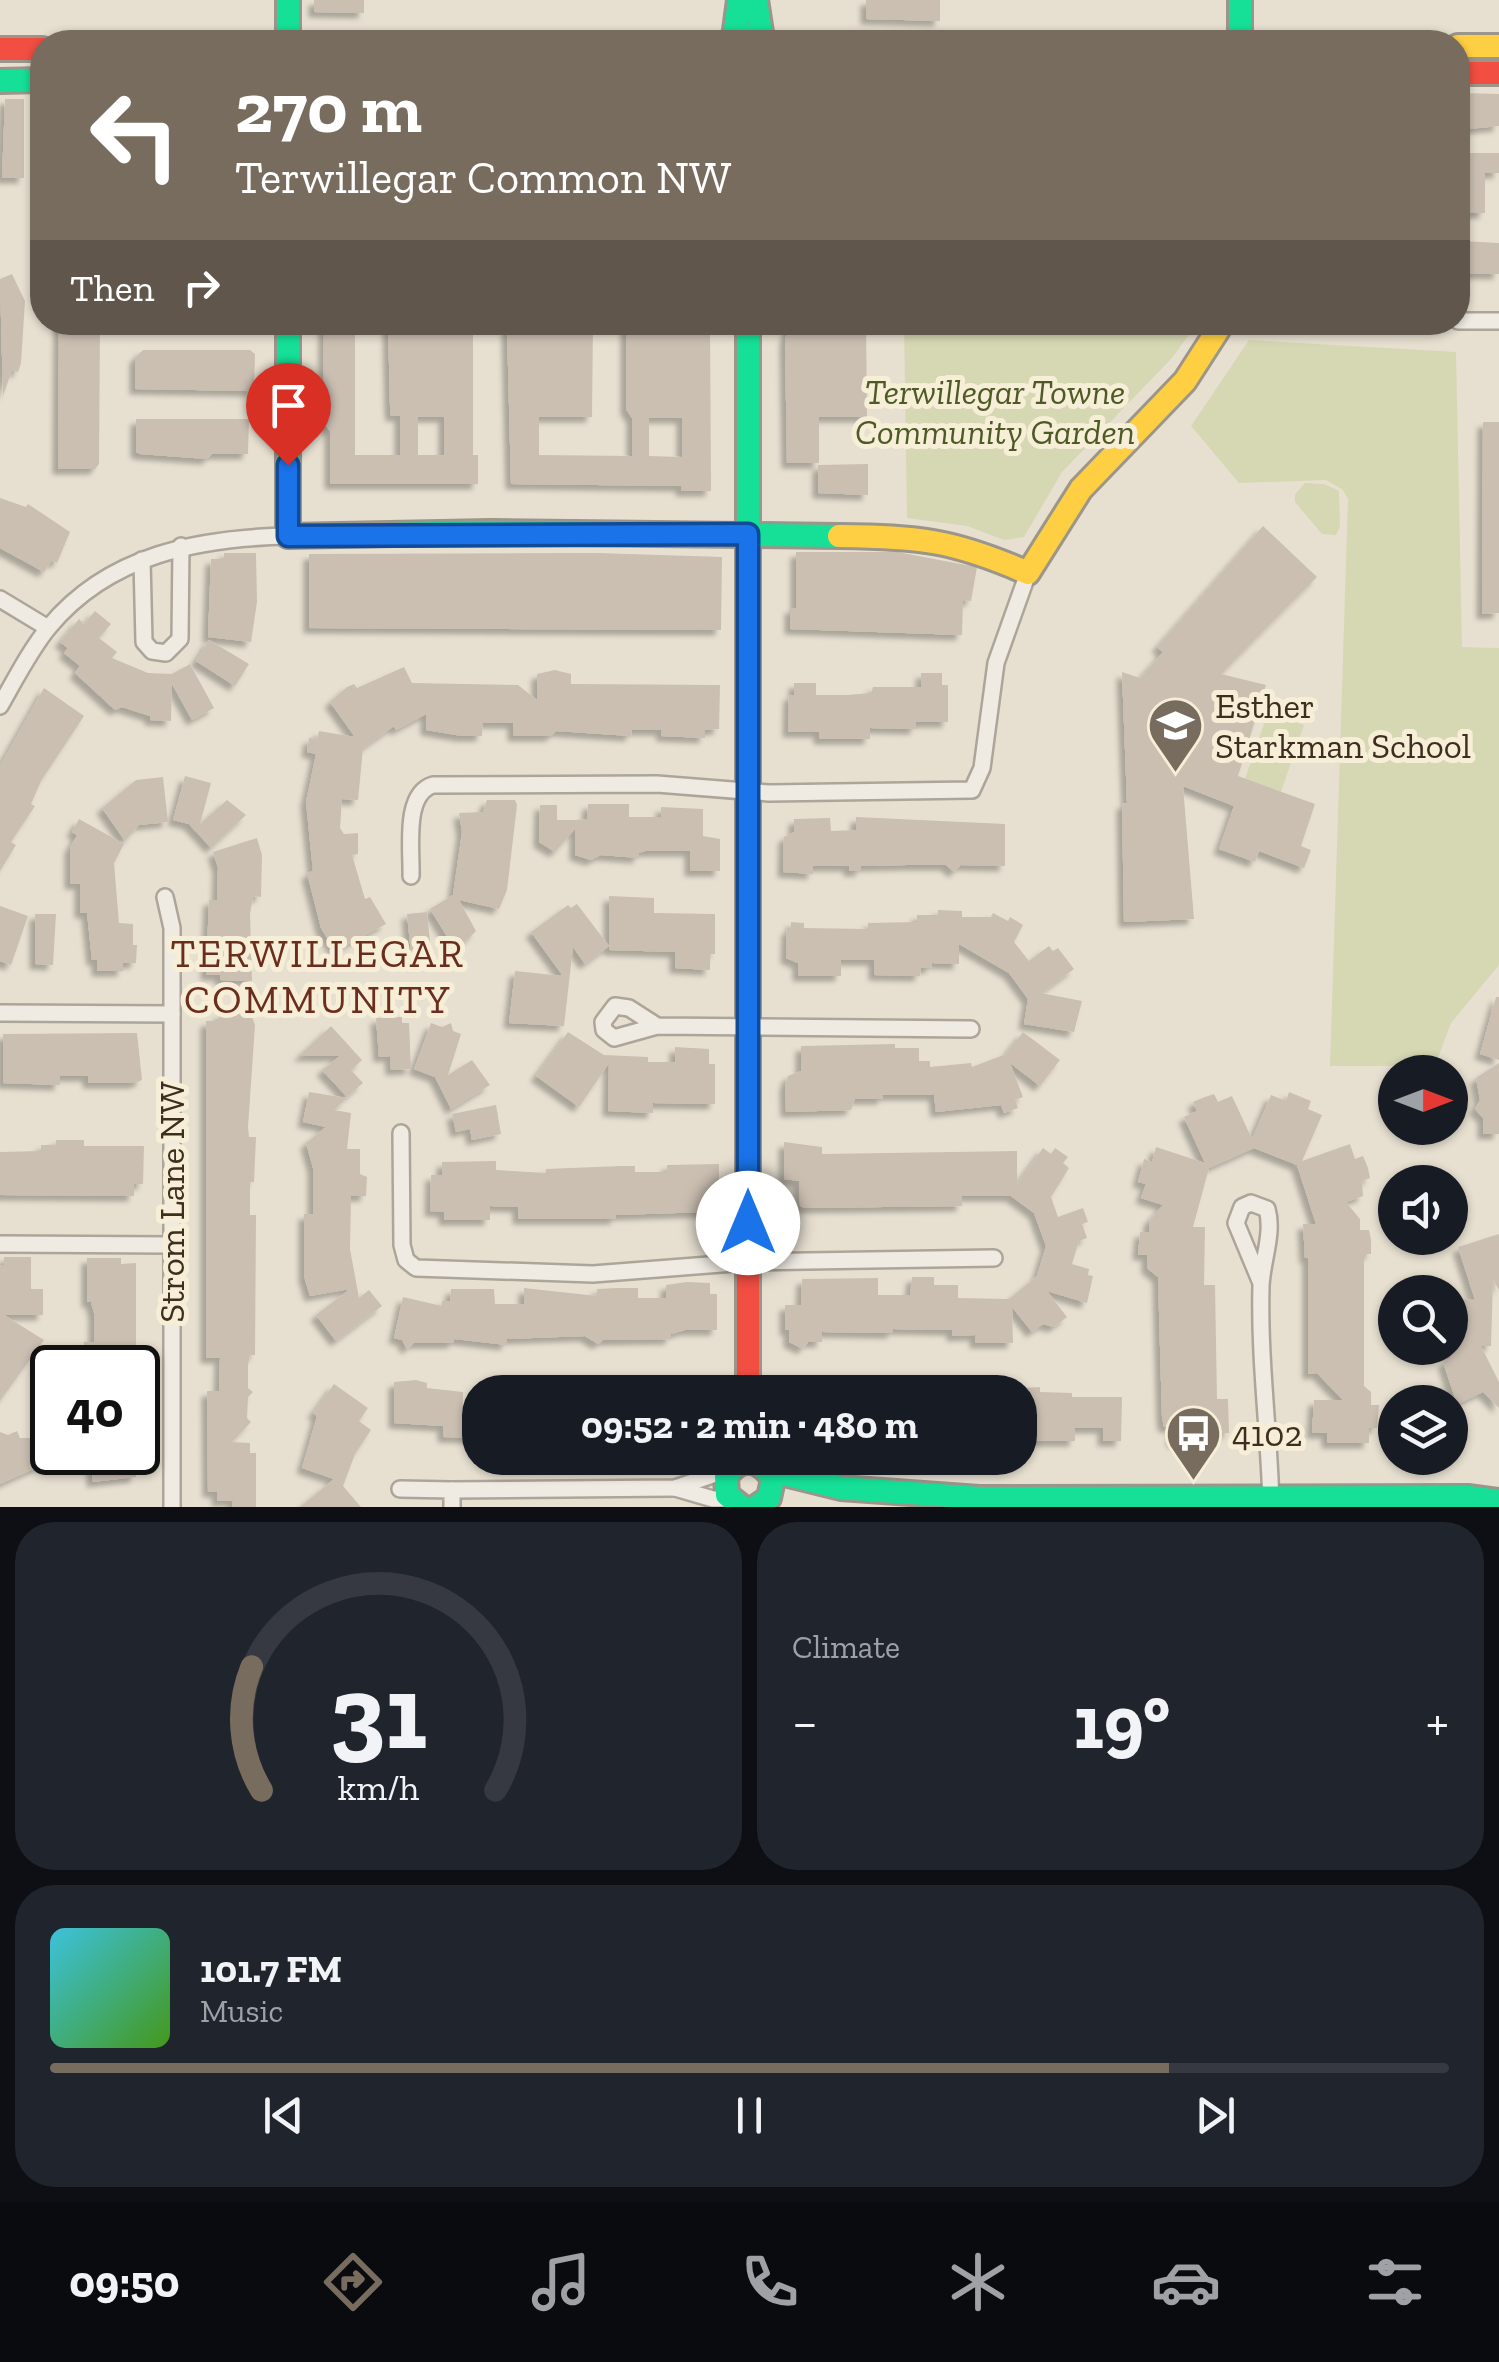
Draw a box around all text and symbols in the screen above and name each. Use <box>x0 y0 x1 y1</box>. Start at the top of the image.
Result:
text: 270 m <box>235 66 422 150</box>
icon: left <box>70 70 200 200</box>
text: Terwillegar Common NW <box>235 151 731 205</box>
icon: right <box>174 260 229 315</box>
text: Then <box>70 265 154 311</box>
pin <box>246 363 331 466</box>
park label: Terwillegar Towne Community Garden <box>855 371 1135 453</box>
icon: arrive <box>261 378 316 433</box>
place label: Esther Starkman School <box>1215 685 1471 767</box>
school or university icon: Esther Starkman School <box>1146 696 1206 775</box>
district label: TERWILLEGAR COMMUNITY <box>171 929 465 1023</box>
north arrow <box>1378 1055 1468 1145</box>
map controls <box>1378 1055 1468 1475</box>
street label: Strom Lane NW <box>151 1081 193 1323</box>
button: sound <box>1378 1165 1468 1255</box>
position arrow <box>696 1171 800 1275</box>
button: search <box>1378 1275 1468 1365</box>
speed limit sign: 40 <box>30 1345 160 1475</box>
button: layers <box>1378 1385 1468 1475</box>
text: 09:52 · 2 min · 480 m <box>581 1402 918 1448</box>
bus stop icon: 4102 <box>1163 1404 1223 1483</box>
place label: 4102 <box>1232 1413 1303 1455</box>
text: Climate <box>792 1628 900 1666</box>
text: 31 <box>330 1650 427 1775</box>
text: 19° <box>1073 1677 1170 1767</box>
text: − <box>792 1689 818 1755</box>
text: + <box>1426 1689 1449 1755</box>
text: km/h <box>338 1766 419 1809</box>
text: 101.7 FM <box>200 1946 342 1992</box>
text: Music <box>200 1992 283 2030</box>
icon: previous <box>256 2088 311 2143</box>
icon: pause <box>722 2088 777 2143</box>
icon: next <box>1188 2088 1243 2143</box>
icon: directions <box>318 2247 388 2317</box>
icon: music <box>526 2247 596 2317</box>
icon: phone <box>735 2247 805 2317</box>
icon: climate <box>943 2247 1013 2317</box>
icon: car <box>1151 2247 1221 2317</box>
icon: filters <box>1360 2247 1430 2317</box>
text: 09:50 <box>69 2255 180 2309</box>

